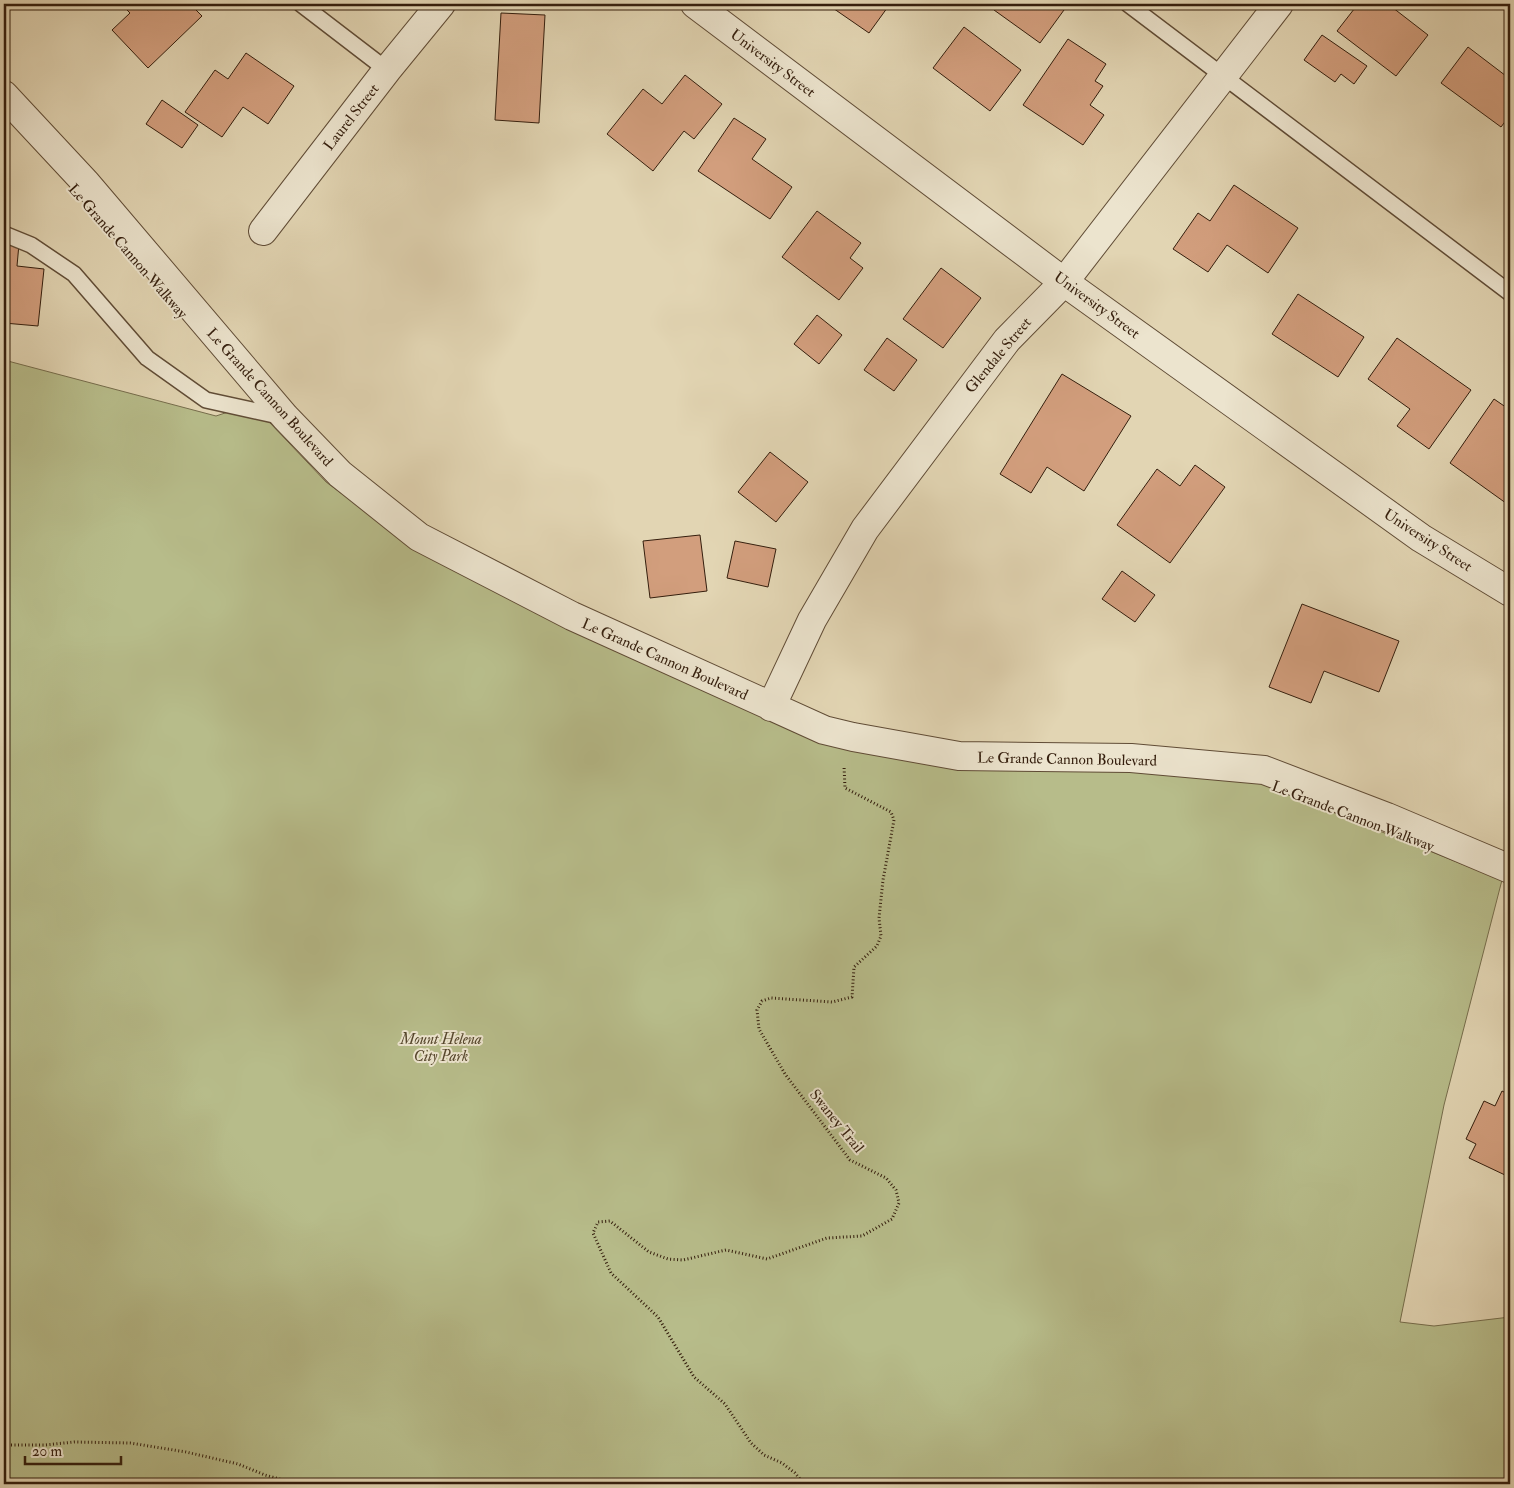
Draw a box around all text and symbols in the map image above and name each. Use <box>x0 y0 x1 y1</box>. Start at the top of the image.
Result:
street label: University Street <box>726 25 819 102</box>
street label: Laurel Street <box>319 80 384 155</box>
street label: Le Grande Cannon Walkway <box>64 180 192 323</box>
street label: University Street <box>1050 268 1144 343</box>
street label: Glendale Street <box>961 313 1036 397</box>
street label: Le Grande Cannon Boulevard <box>202 324 337 471</box>
street label: University Street <box>1380 505 1476 576</box>
street label: Le Grande Cannon Boulevard <box>579 614 751 705</box>
street label: Le Grande Cannon Boulevard <box>977 748 1158 771</box>
street label: Le Grande Cannon Walkway <box>1269 777 1437 856</box>
park label: Mount Helena City Park <box>399 1030 482 1066</box>
street label: Swaney Trail <box>805 1086 868 1157</box>
scale bar <box>25 1433 121 1465</box>
text: 20 m <box>32 1442 62 1461</box>

